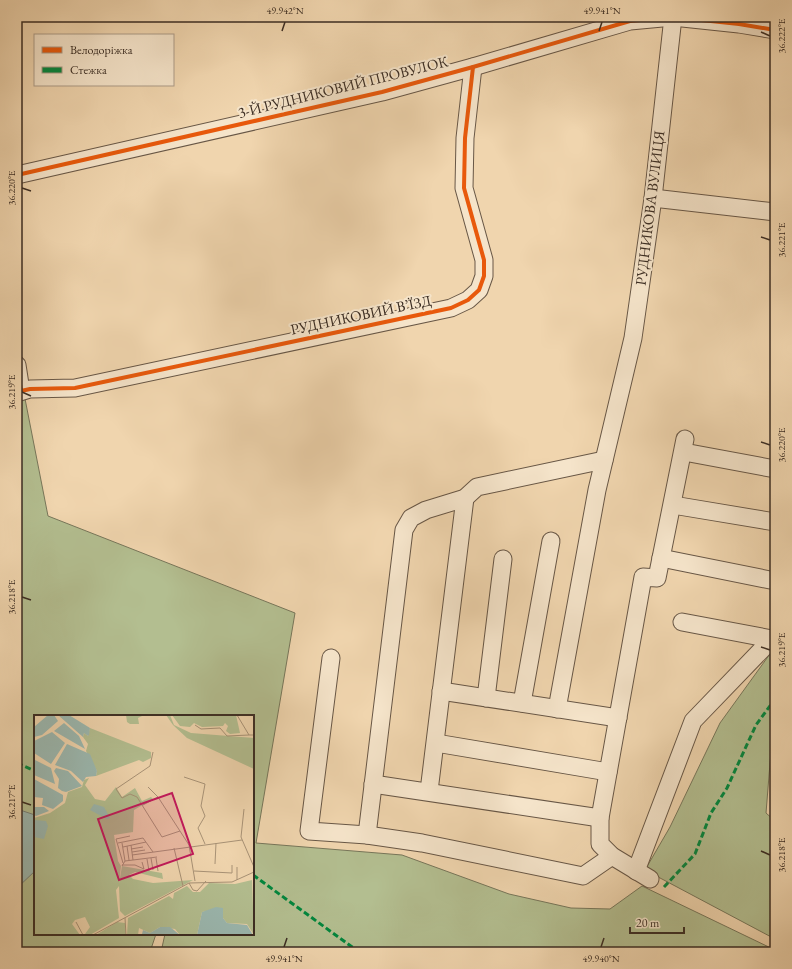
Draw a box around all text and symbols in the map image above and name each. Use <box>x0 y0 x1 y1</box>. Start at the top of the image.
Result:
text: 49.942°N <box>266 4 304 17</box>
text: 49.941°N <box>583 4 621 17</box>
text: 36.222°E <box>775 18 788 53</box>
legend <box>34 34 174 86</box>
text: Велодоріжка <box>70 42 133 58</box>
street label: 3-Й РУДНИКОВИЙ ПРОВУЛОК <box>236 51 450 122</box>
text: Стежка <box>70 62 107 78</box>
street label: РУДНИКОВА ВУЛИЦЯ <box>631 129 668 286</box>
text: 36.220°E <box>5 170 18 205</box>
text: 36.221°E <box>775 222 788 257</box>
street label: РУДНИКОВИЙ В’ЇЗД <box>289 290 433 339</box>
text: 36.219°E <box>5 374 18 409</box>
text: 36.220°E <box>775 427 788 462</box>
text: 36.218°E <box>5 579 18 614</box>
text: 36.219°E <box>775 632 788 667</box>
inset map <box>34 715 254 935</box>
text: 36.217°E <box>5 784 18 819</box>
text: 36.218°E <box>775 837 788 872</box>
scale bar <box>630 909 684 935</box>
text: 20 m <box>636 915 660 931</box>
text: 49.941°N <box>265 952 303 965</box>
text: 49.940°N <box>582 952 620 965</box>

